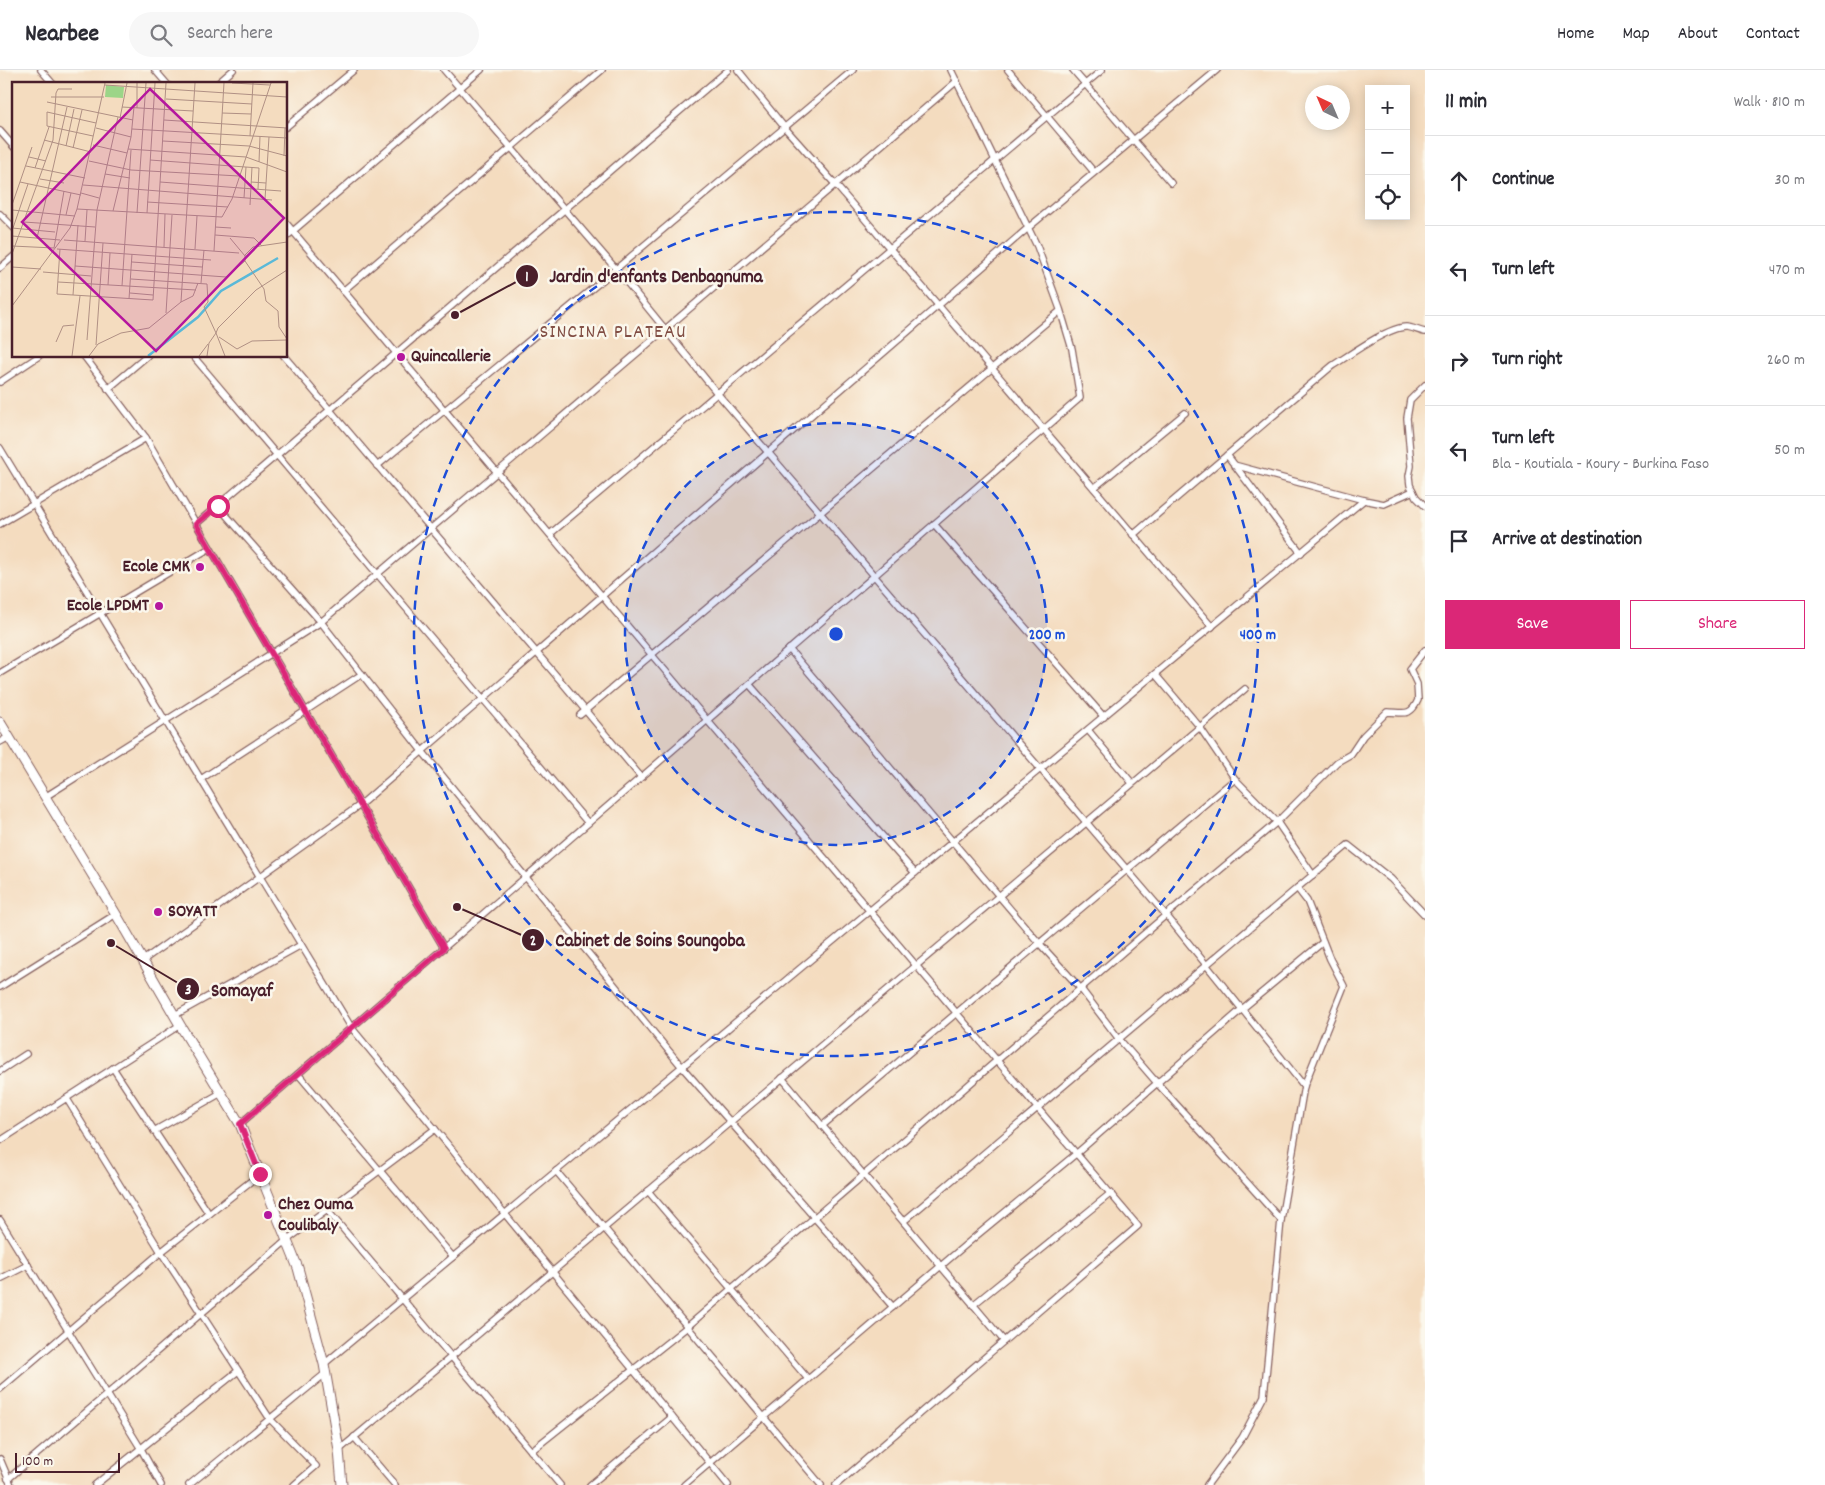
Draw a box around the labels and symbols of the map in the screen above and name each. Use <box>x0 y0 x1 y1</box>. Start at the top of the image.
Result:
inset map <box>12 82 288 358</box>
north arrow <box>1305 85 1350 130</box>
callout: Jardin d'enfants Denbagnuma <box>514 259 772 293</box>
text: Jardin d'enfants Denbagnuma <box>549 265 764 292</box>
text: 1 <box>525 267 529 289</box>
district label: SINCINA PLATEAU <box>539 319 687 347</box>
place label: Quincallerie <box>411 345 491 370</box>
marker: Quincallerie <box>395 351 407 363</box>
route start <box>207 495 230 518</box>
place label: Ecole CMK <box>123 555 191 580</box>
marker: Ecole CMK <box>194 561 206 573</box>
place label: Ecole LPDMT <box>67 594 150 619</box>
marker: Ecole LPDMT <box>153 600 165 612</box>
centre of rings <box>827 625 845 643</box>
text: 200 m <box>1029 625 1065 647</box>
text: 400 m <box>1240 625 1276 647</box>
place label: SOYATT <box>168 900 218 925</box>
marker: SOYATT <box>152 906 164 918</box>
callout: Cabinet de Soins Soungoba <box>521 923 755 957</box>
text: Cabinet de Soins Soungoba <box>555 929 746 956</box>
text: 2 <box>530 931 536 953</box>
callout: Somayaf <box>176 972 283 1006</box>
text: Somayaf <box>211 979 274 1006</box>
text: 3 <box>185 980 192 1002</box>
route end <box>249 1163 272 1186</box>
place label: Chez Ouma Coulibaly <box>278 1193 353 1239</box>
marker: Chez Ouma Coulibaly <box>262 1209 274 1221</box>
scale bar <box>15 1450 120 1473</box>

